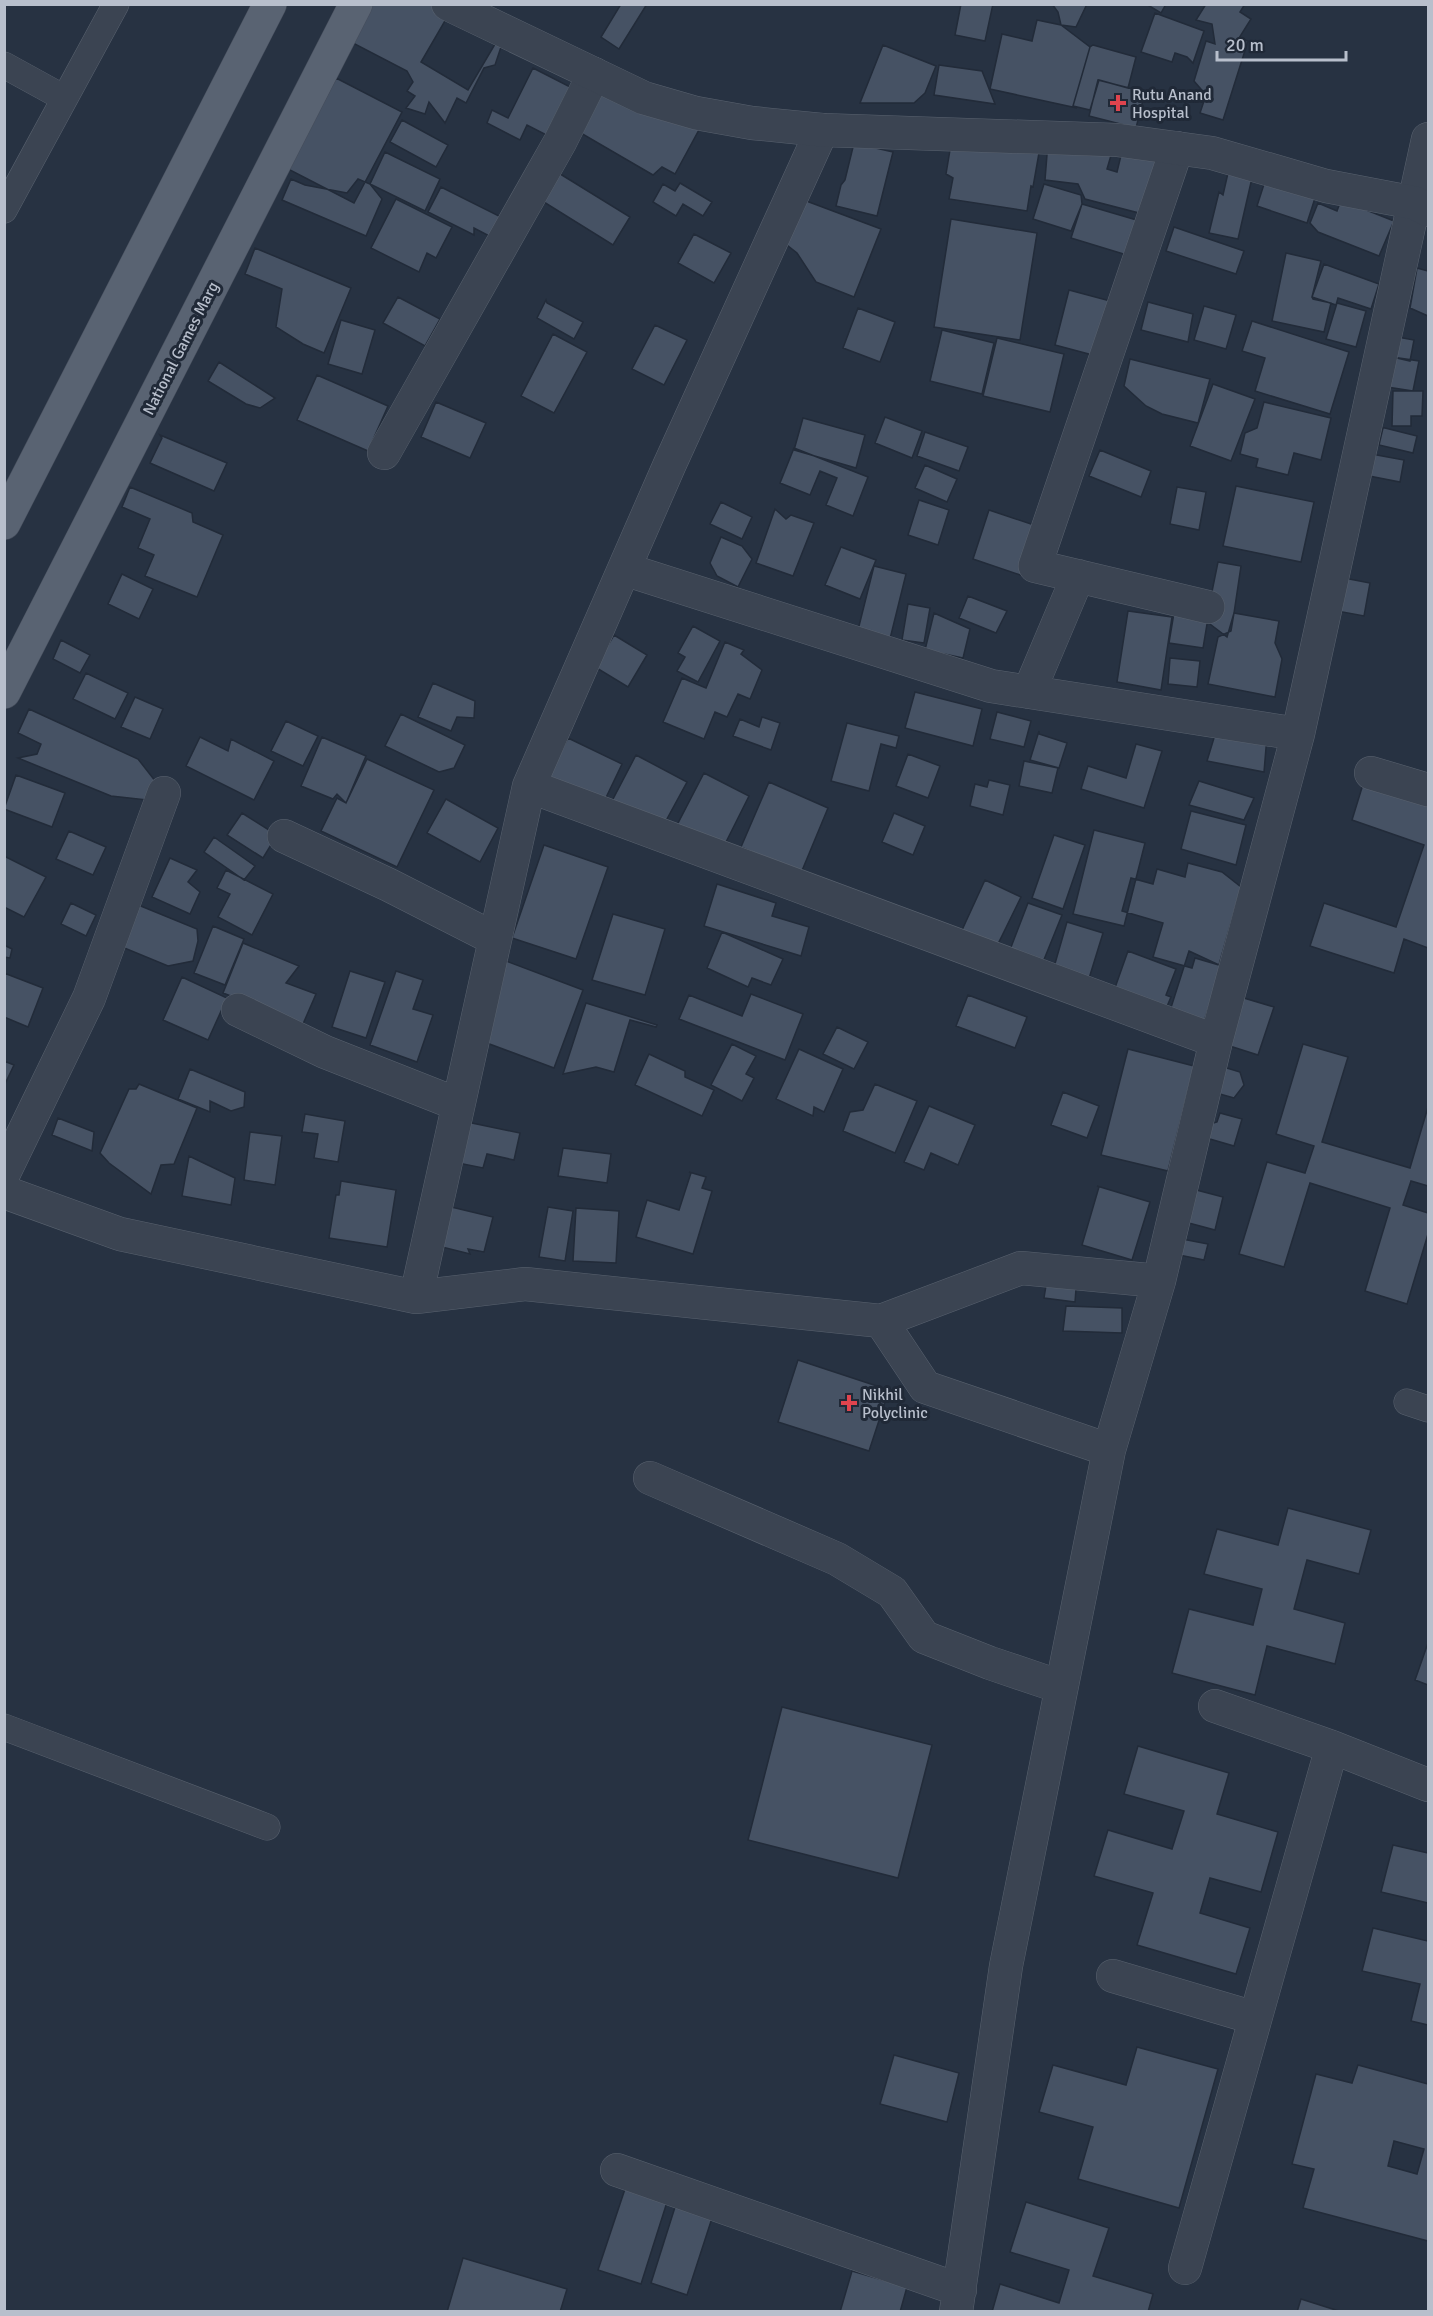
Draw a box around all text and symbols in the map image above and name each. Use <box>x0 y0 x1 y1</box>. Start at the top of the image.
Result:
scale bar <box>1217 24 1346 62</box>
text: 20 m <box>1226 34 1264 56</box>
place label: Rutu Anand Hospital <box>1132 85 1212 123</box>
marker: Rutu Anand Hospital <box>1109 94 1127 112</box>
street label: National Games Marg <box>139 278 223 419</box>
place label: Nikhil Polyclinic <box>862 1385 928 1423</box>
marker: Nikhil Polyclinic <box>840 1394 858 1412</box>

